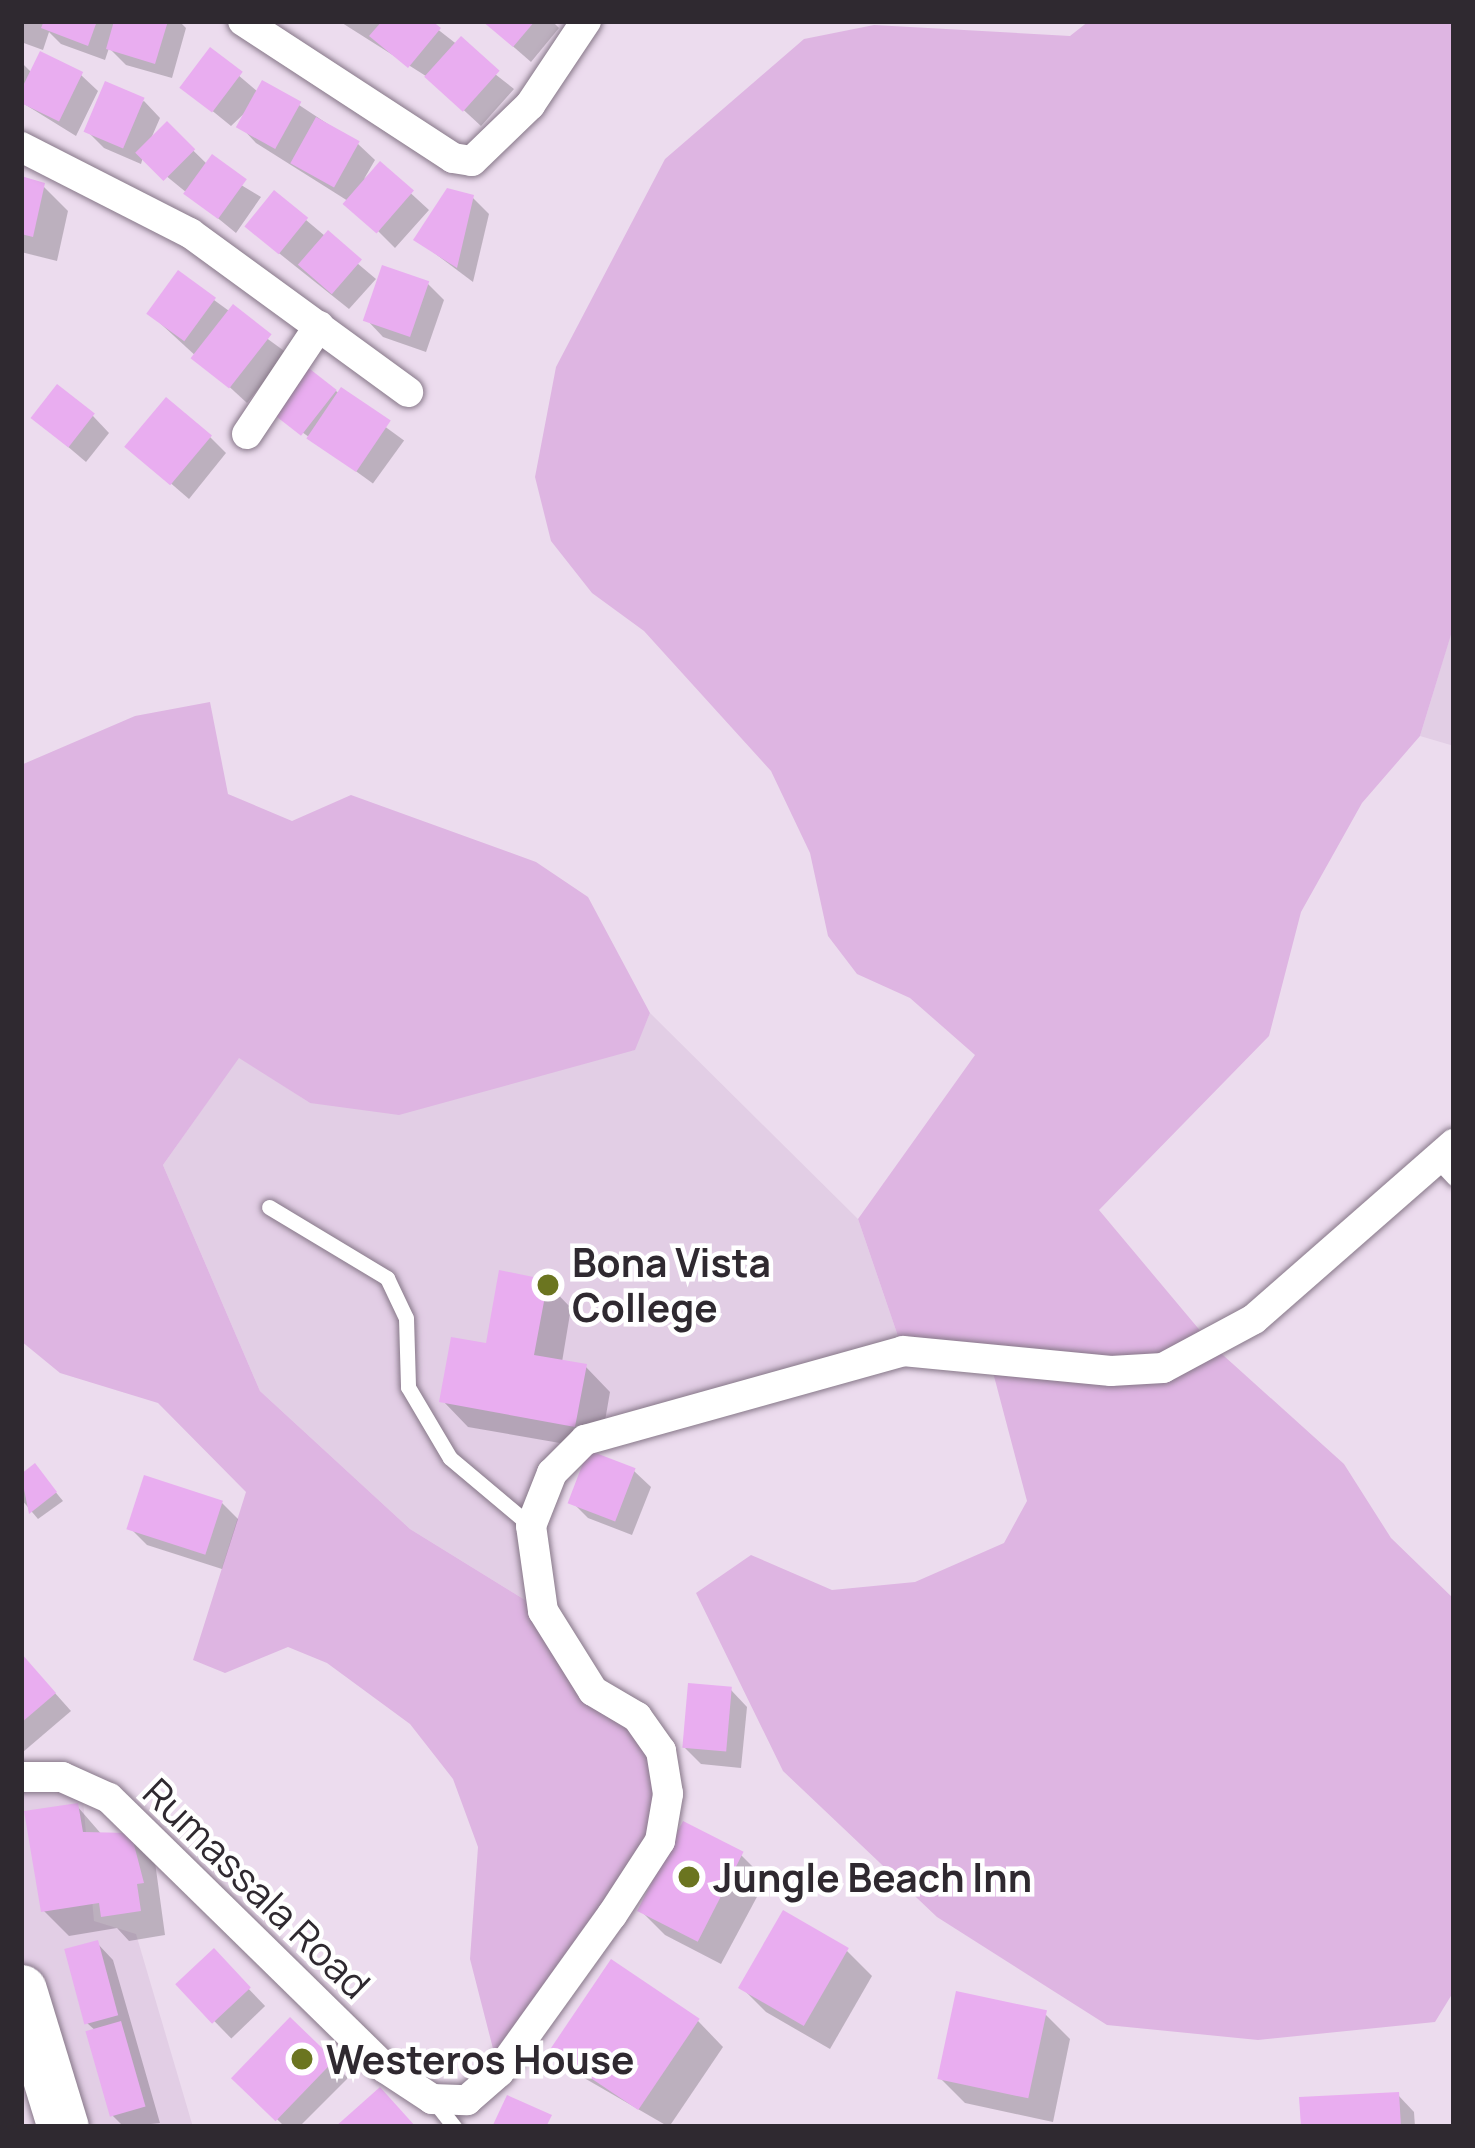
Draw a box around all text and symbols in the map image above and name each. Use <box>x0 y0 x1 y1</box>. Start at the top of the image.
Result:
place label: Bona Vista College <box>572 1240 771 1331</box>
marker: Bona Vista College <box>535 1272 561 1298</box>
street label: Rumassala Road <box>134 1768 380 2008</box>
place label: Jungle Beach Inn <box>713 1854 1032 1900</box>
marker: Jungle Beach Inn <box>676 1864 702 1890</box>
place label: Westeros House <box>326 2036 635 2082</box>
marker: Westeros House <box>289 2046 315 2072</box>

